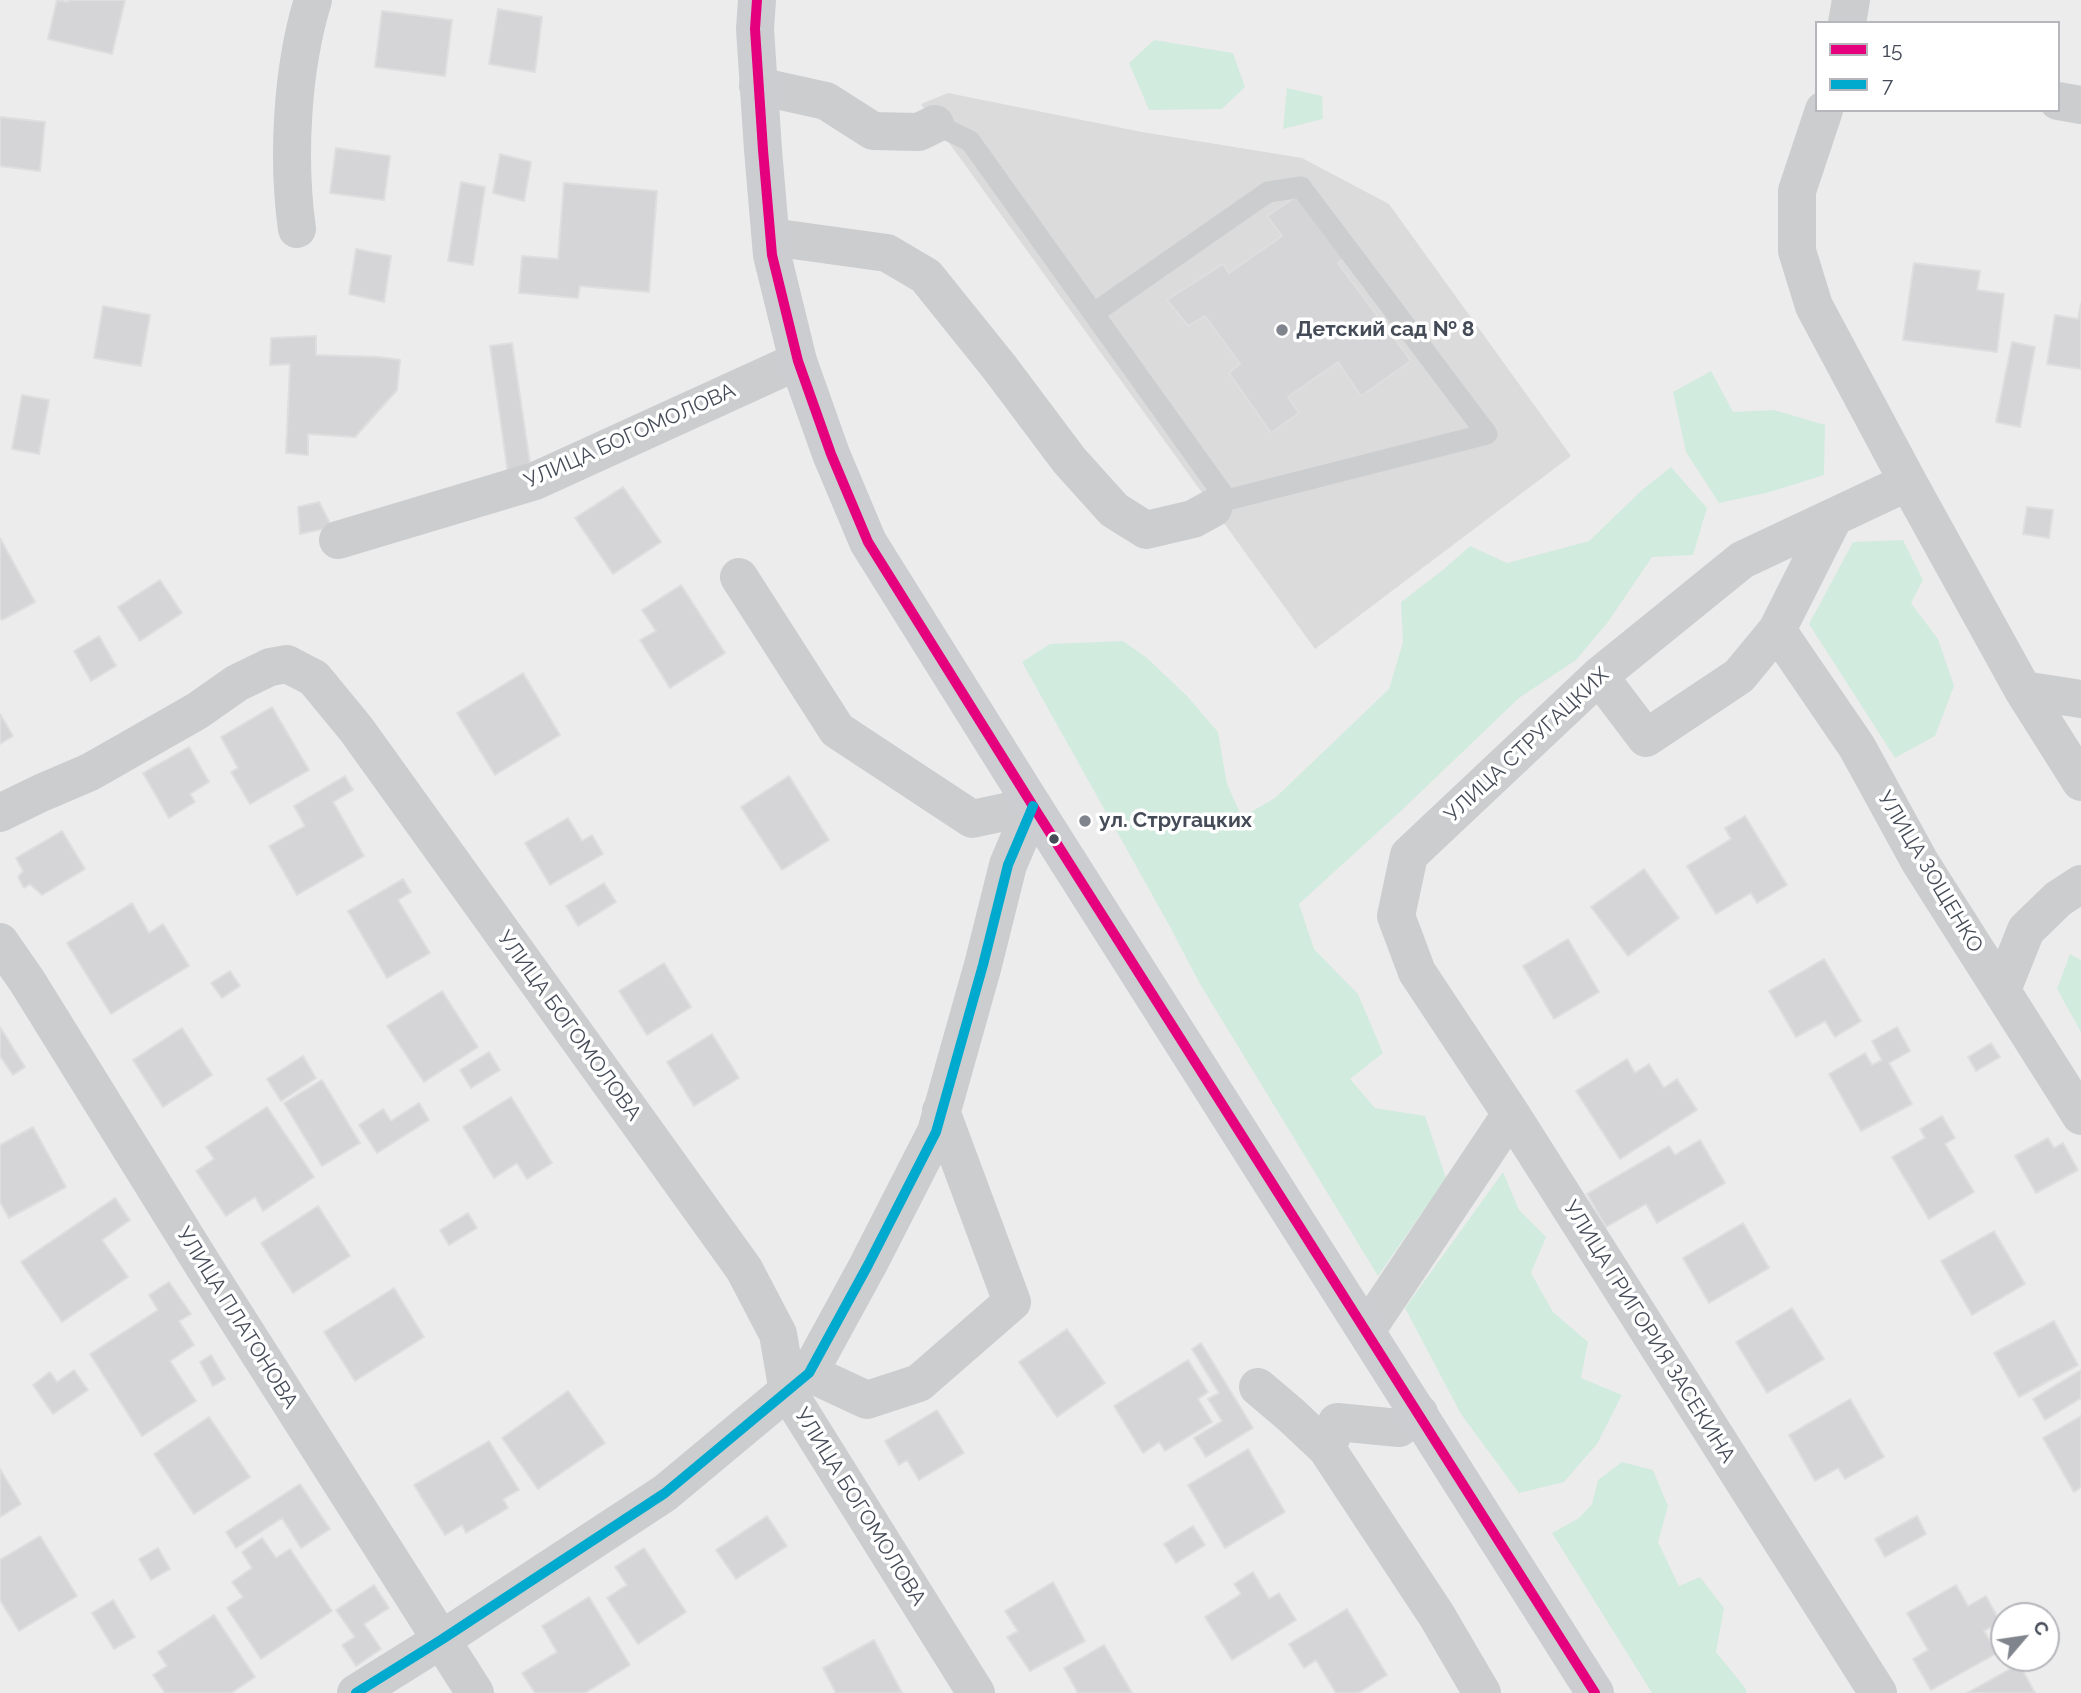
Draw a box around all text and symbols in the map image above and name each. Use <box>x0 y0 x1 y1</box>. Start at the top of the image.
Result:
legend <box>1815 21 2060 112</box>
text: 15 <box>1882 37 1902 62</box>
text: 7 <box>1882 72 1893 97</box>
place label: Детский сад № 8 <box>1296 317 1474 343</box>
marker: Детский сад № 8 <box>1274 322 1290 338</box>
street label: УЛИЦА БОГОМОЛОВА <box>521 378 739 494</box>
street label: УЛИЦА СТРУГАЦКИХ <box>1440 662 1614 828</box>
street label: УЛИЦА ЗОЩЕНКО <box>1872 787 1988 957</box>
place label: ул. Стругацких <box>1099 808 1252 834</box>
marker: ул. Стругацких <box>1077 813 1093 829</box>
unlabelled marker <box>1047 832 1061 846</box>
street label: УЛИЦА БОГОМОЛОВА <box>492 926 646 1126</box>
street label: УЛИЦА ГРИГОРИЯ ЗАСЕКИНА <box>1558 1196 1740 1468</box>
street label: УЛИЦА ПЛАТОНОВА <box>171 1223 303 1413</box>
street label: УЛИЦА БОГОМОЛОВА <box>789 1404 931 1610</box>
north arrow <box>1990 1602 2060 1672</box>
text: С <box>2029 1617 2054 1639</box>

